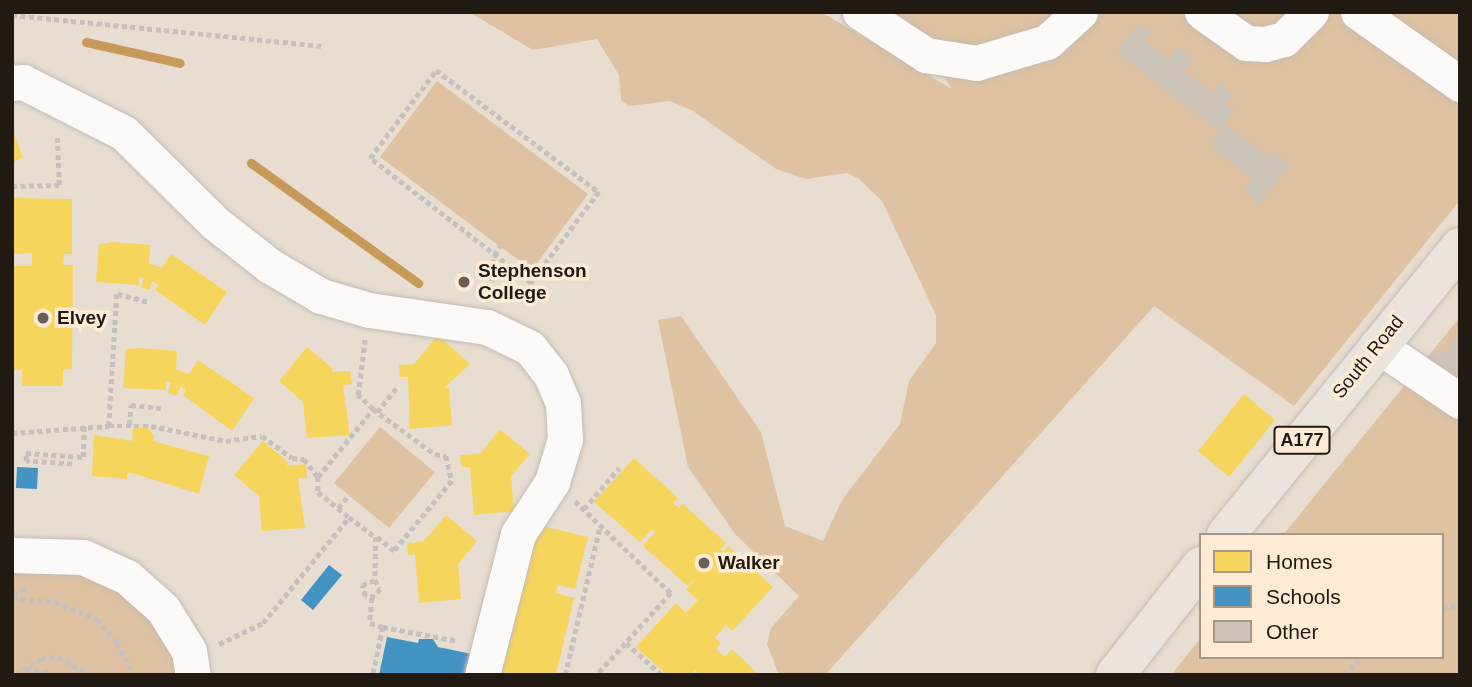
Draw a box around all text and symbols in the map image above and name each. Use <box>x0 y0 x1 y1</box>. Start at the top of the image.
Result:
place label: Stephenson College <box>478 260 587 304</box>
marker: Stephenson College <box>456 274 472 290</box>
place label: Elvey <box>57 307 107 329</box>
marker: Elvey <box>35 310 51 326</box>
street label: South Road <box>1328 311 1408 403</box>
road number: A177 <box>1272 426 1332 454</box>
legend <box>1199 533 1444 659</box>
text: Homes <box>1266 550 1333 573</box>
place label: Walker <box>718 552 780 574</box>
marker: Walker <box>696 555 712 571</box>
text: Schools <box>1266 585 1341 608</box>
text: Other <box>1266 620 1319 643</box>

